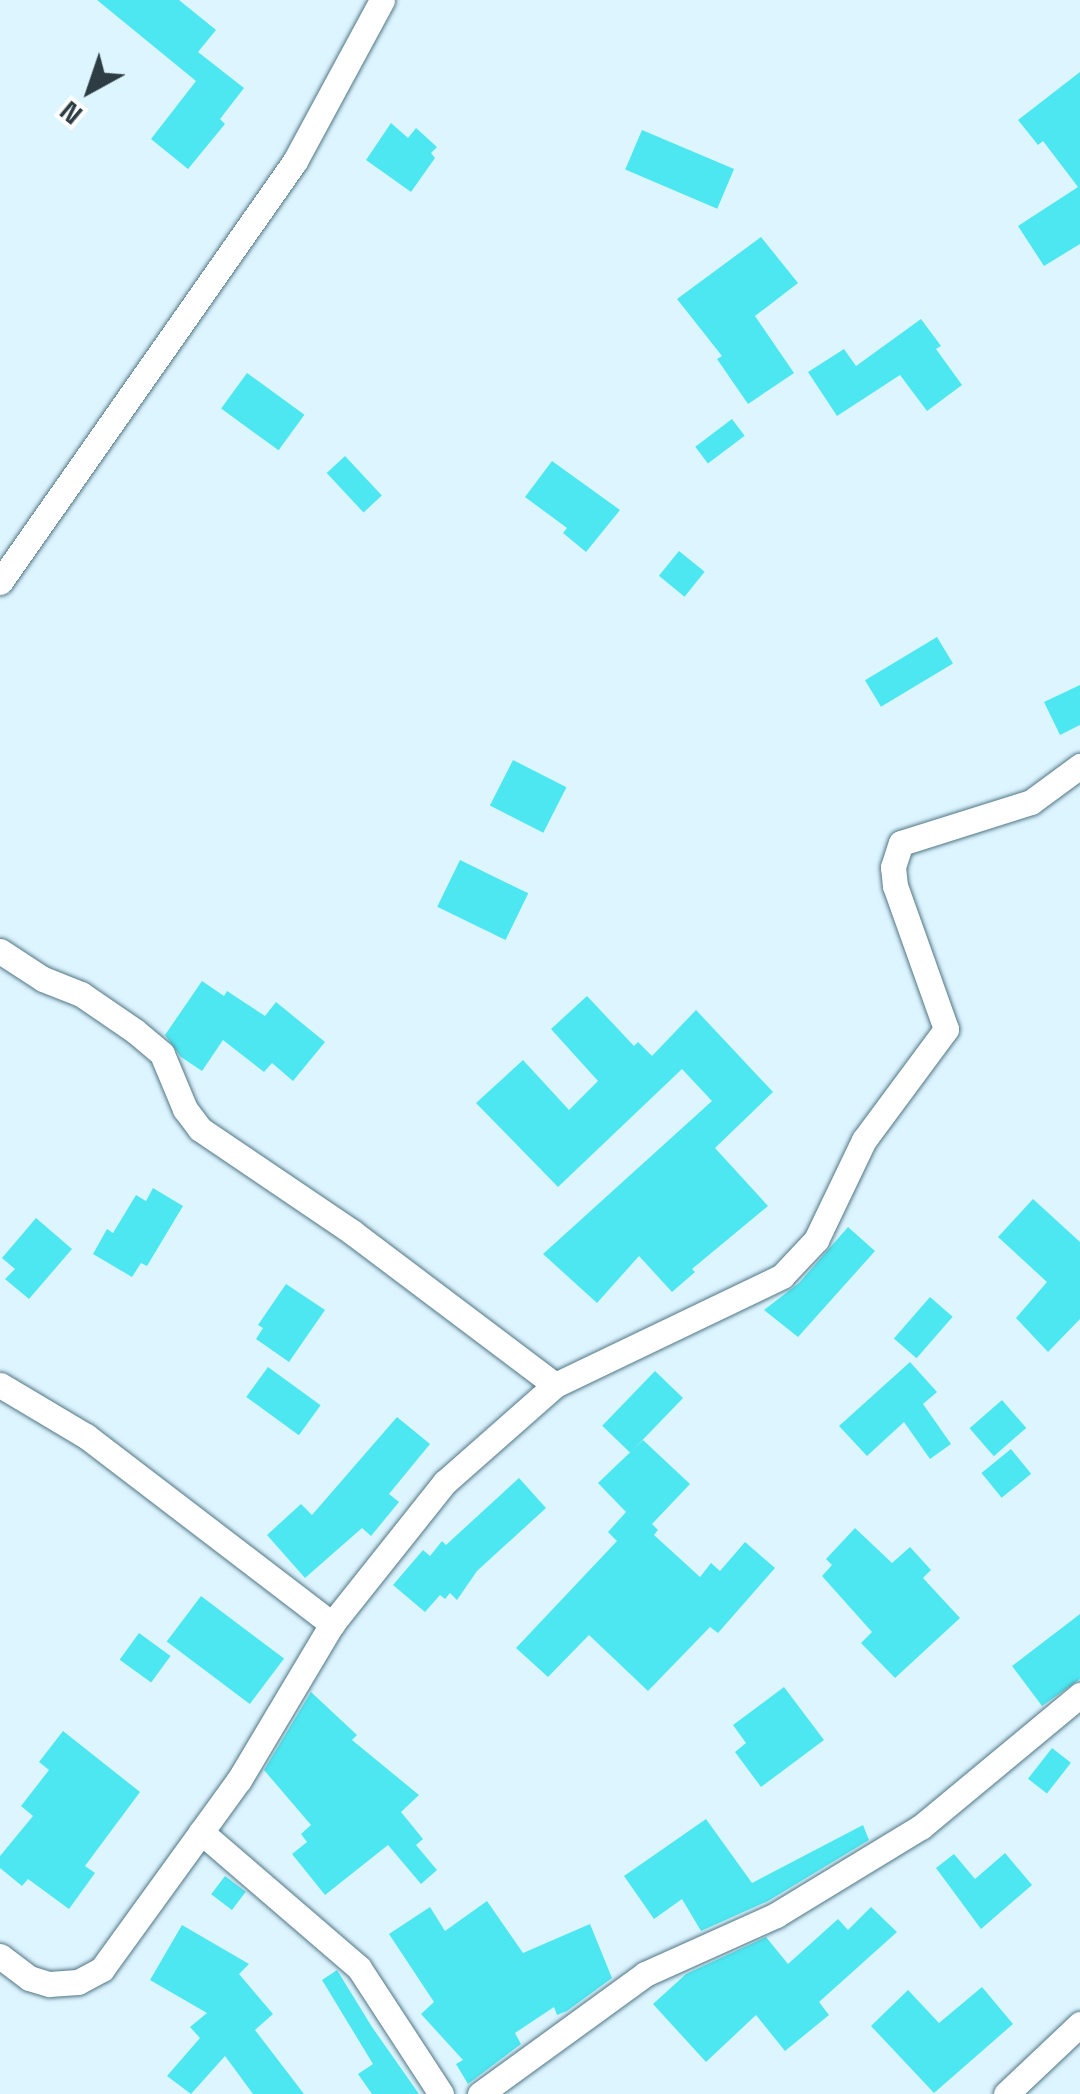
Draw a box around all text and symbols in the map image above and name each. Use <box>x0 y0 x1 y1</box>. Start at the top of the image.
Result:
north arrow <box>40 40 140 140</box>
text: N <box>52 93 89 133</box>

